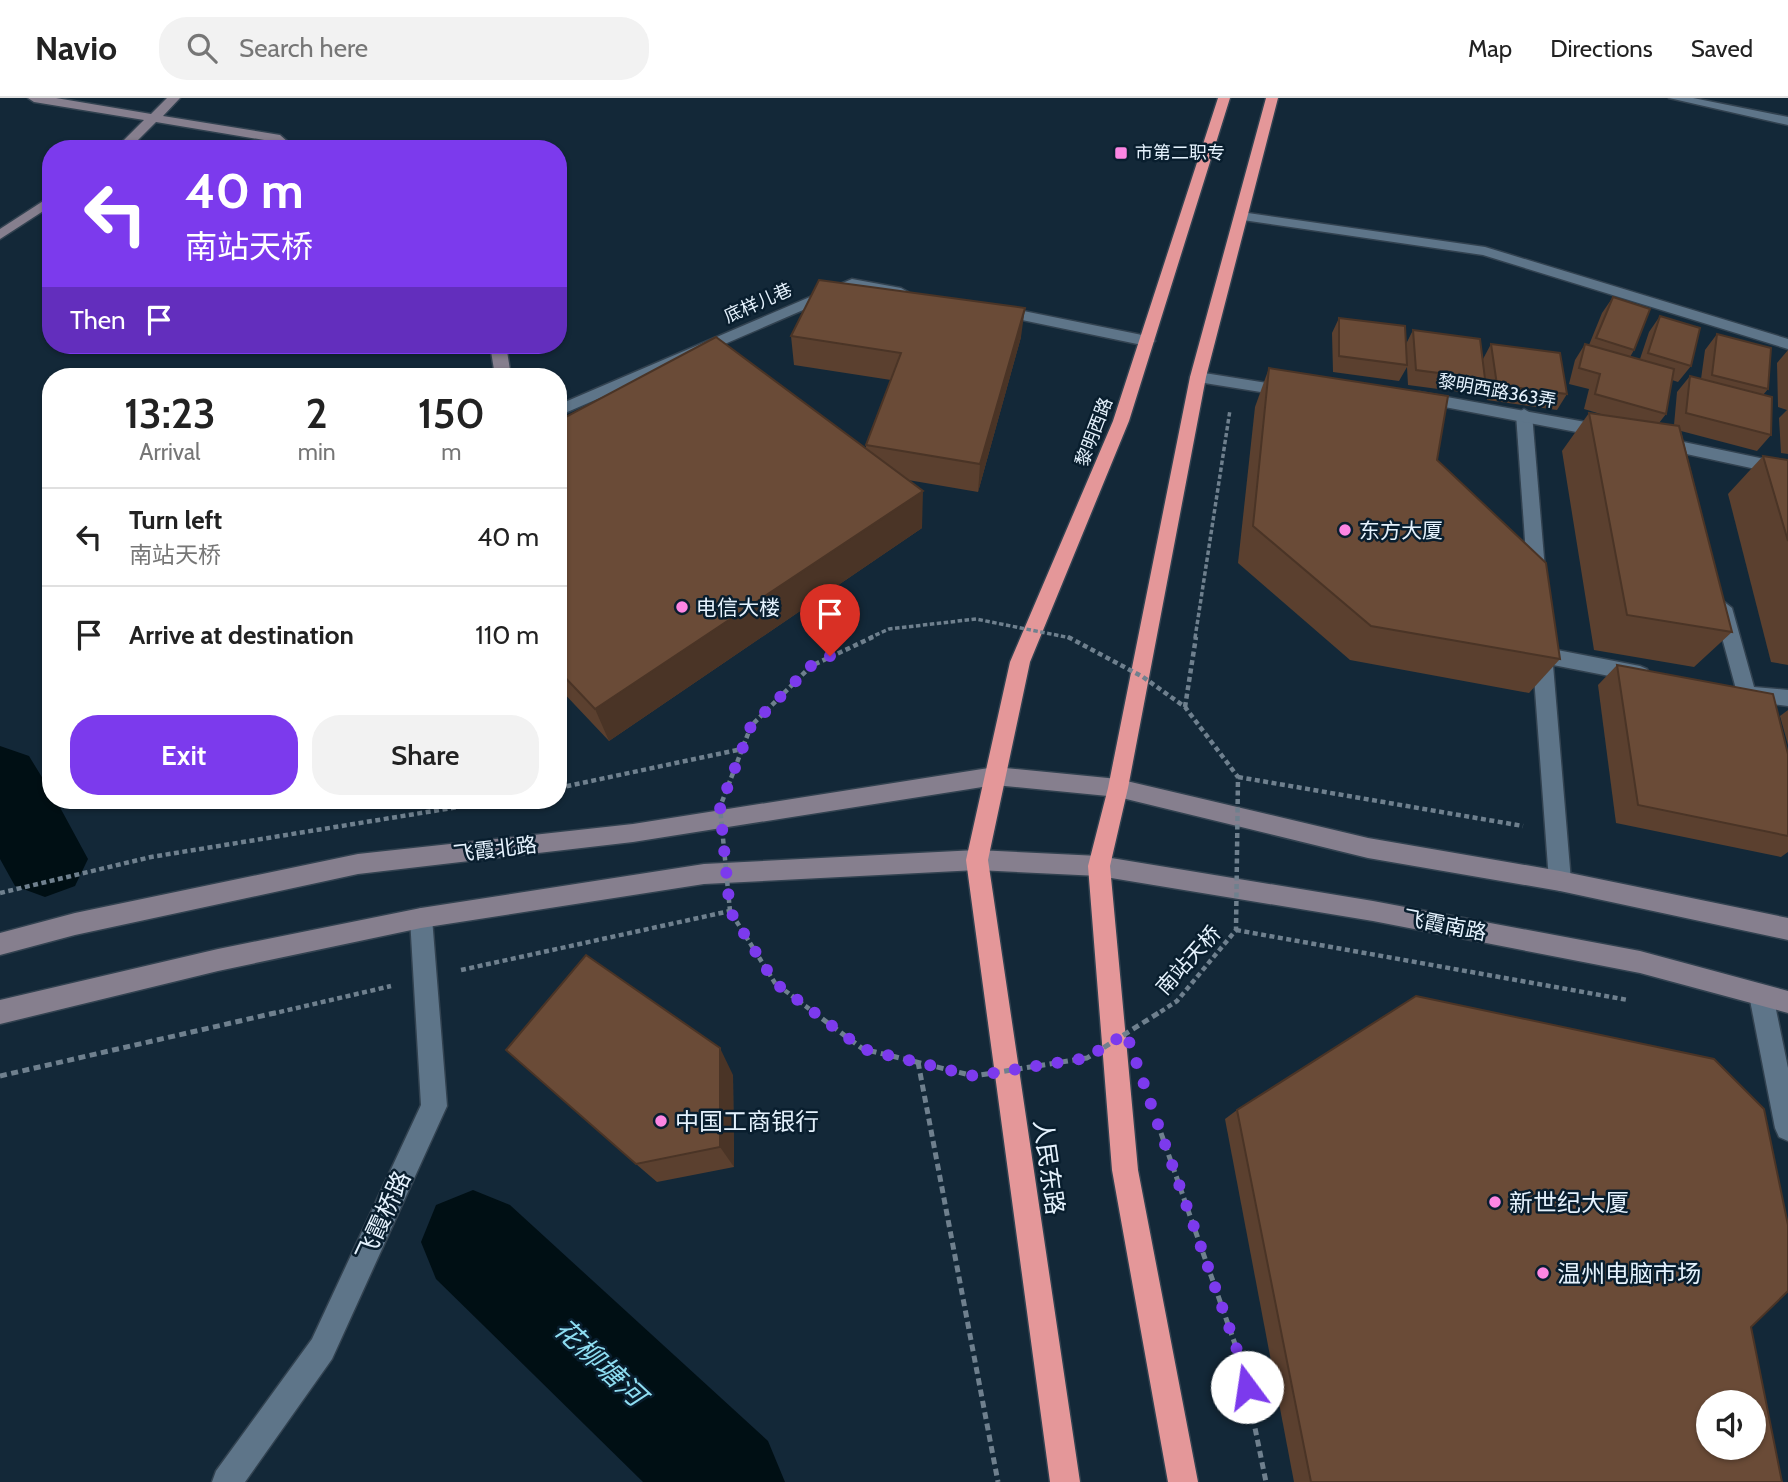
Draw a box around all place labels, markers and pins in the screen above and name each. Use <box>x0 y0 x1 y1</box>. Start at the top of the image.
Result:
place label: 市第二职专 <box>1135 142 1225 164</box>
marker: 市第二职专 <box>1113 145 1129 161</box>
place label: 东方大厦 <box>1359 518 1443 543</box>
marker: 东方大厦 <box>1337 522 1353 538</box>
pin <box>800 584 860 656</box>
place label: 电信大楼 <box>696 595 780 620</box>
marker: 电信大楼 <box>674 599 690 615</box>
place label: 中国工商银行 <box>675 1107 819 1136</box>
marker: 中国工商银行 <box>653 1113 669 1129</box>
place label: 新世纪大厦 <box>1509 1188 1629 1217</box>
marker: 新世纪大厦 <box>1487 1194 1503 1210</box>
place label: 温州电脑市场 <box>1557 1259 1701 1288</box>
marker: 温州电脑市场 <box>1535 1265 1551 1281</box>

